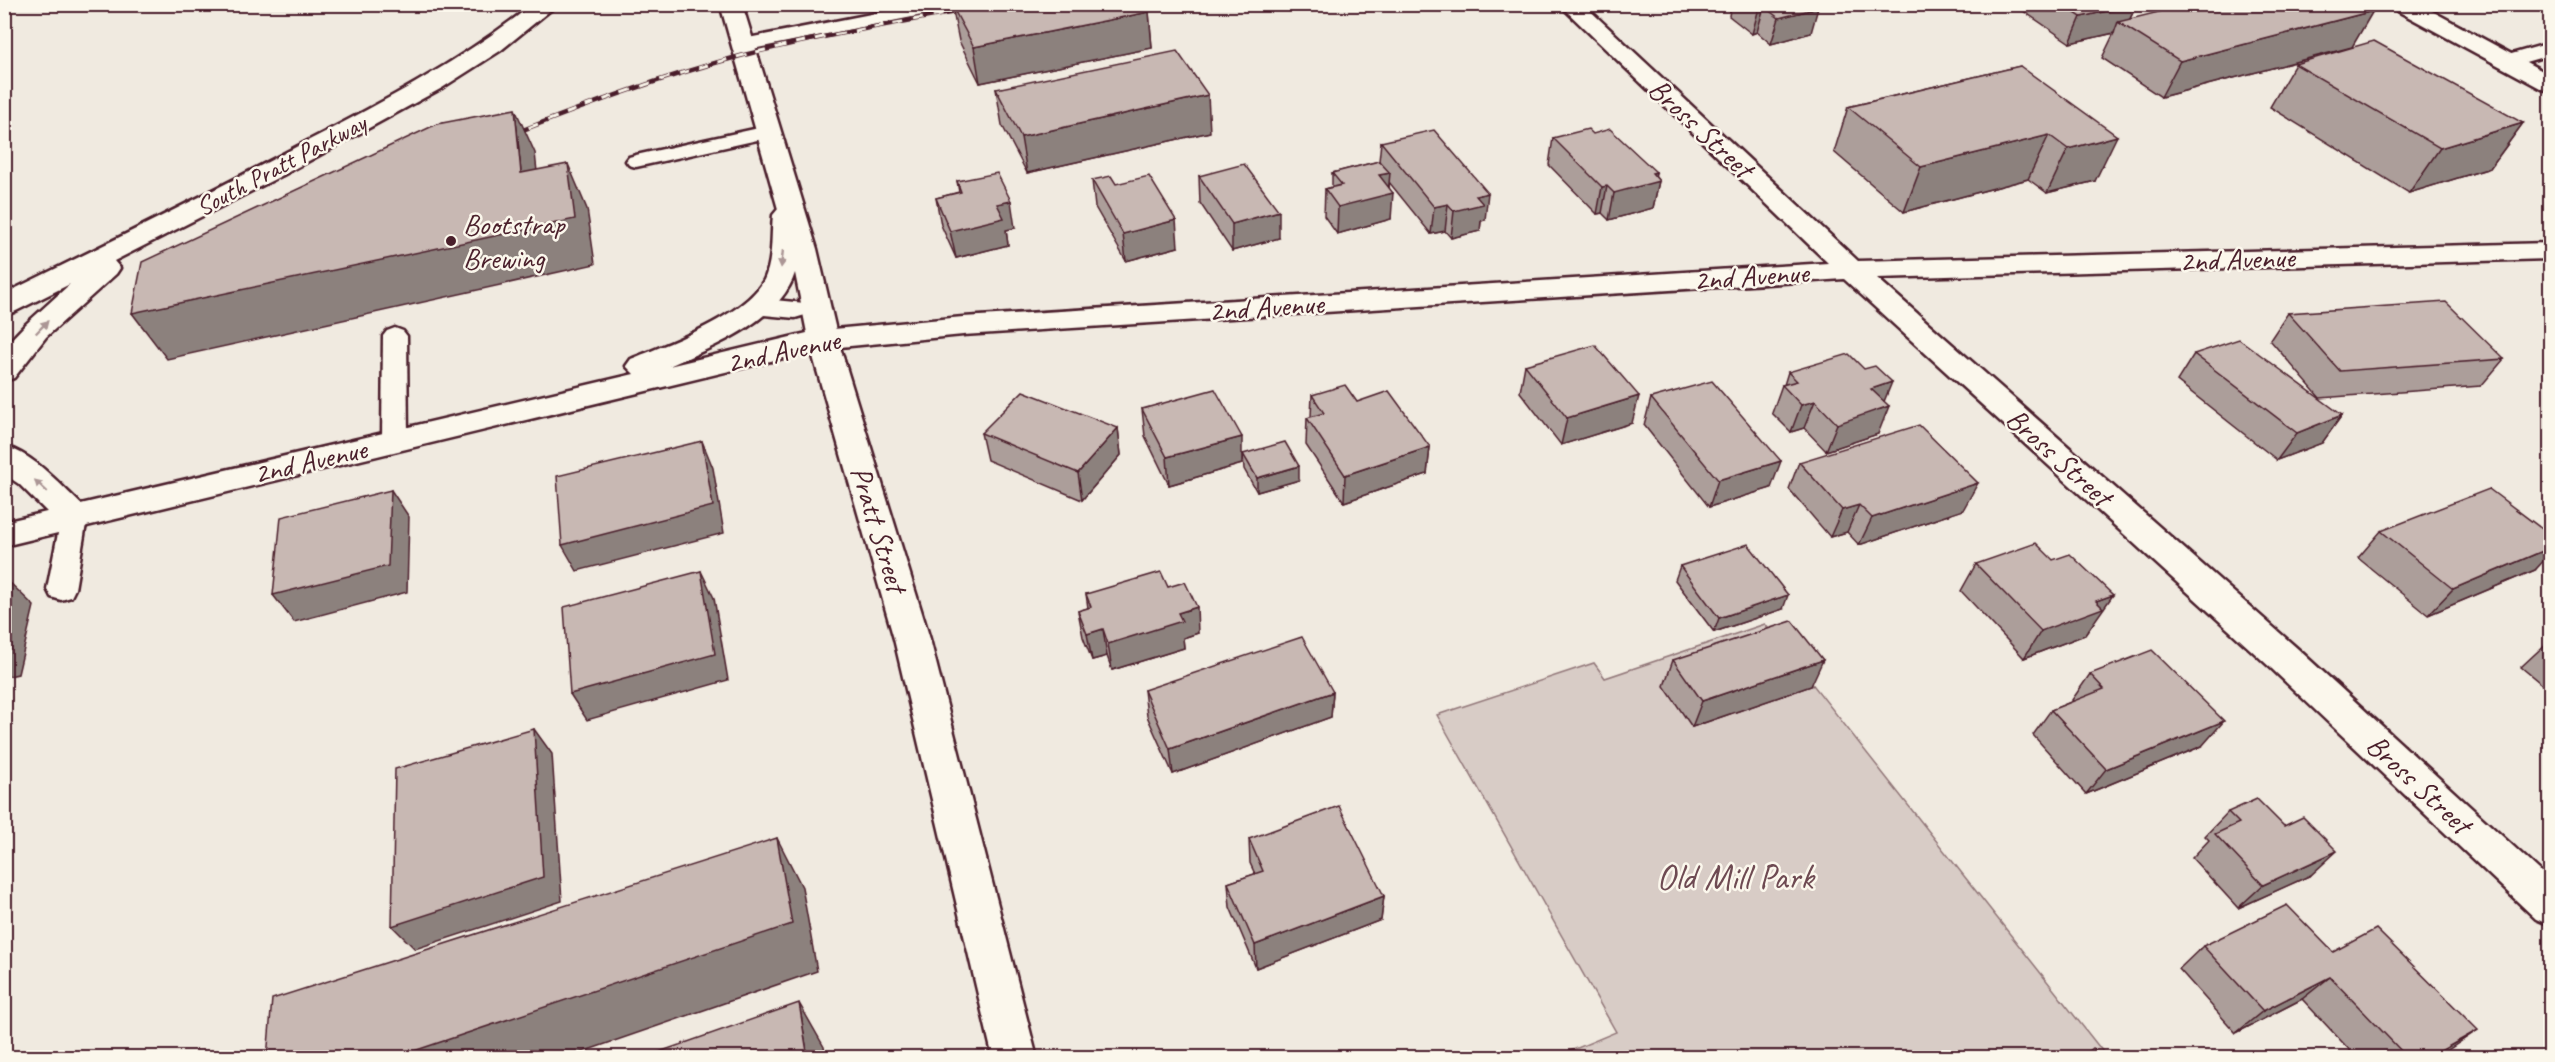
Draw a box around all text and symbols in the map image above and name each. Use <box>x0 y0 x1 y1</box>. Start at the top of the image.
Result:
street label: Bross Street <box>1641 70 1764 189</box>
street label: South Pratt Parkway <box>190 105 374 224</box>
place label: Bootstrap Brewing <box>463 205 566 277</box>
marker: Bootstrap Brewing <box>444 234 458 248</box>
street label: 2nd Avenue <box>2179 238 2297 280</box>
one-way arrow <box>777 250 787 269</box>
street label: 2nd Avenue <box>1692 253 1812 299</box>
street label: 2nd Avenue <box>1207 284 1327 330</box>
one-way arrow <box>34 320 48 334</box>
street label: 2nd Avenue <box>723 320 845 382</box>
street label: Bross Street <box>1998 400 2123 517</box>
street label: 2nd Avenue <box>250 429 373 492</box>
street label: Pratt Street <box>842 462 917 600</box>
one-way arrow <box>33 479 48 493</box>
street label: Bross Street <box>2359 726 2482 845</box>
park label: Old Mill Park <box>1657 854 1816 900</box>

